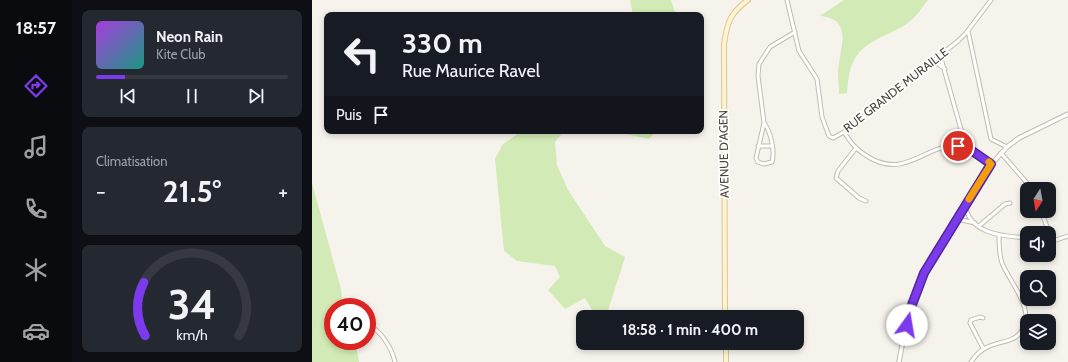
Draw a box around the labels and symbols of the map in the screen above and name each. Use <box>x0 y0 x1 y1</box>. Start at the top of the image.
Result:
street label: RUE GRANDE MURAILLE <box>840 44 951 135</box>
street label: AVENUE D'AGEN <box>715 110 732 198</box>
pin <box>941 129 975 163</box>
north arrow <box>1020 182 1056 218</box>
speed limit sign: 40 <box>324 298 376 350</box>
position arrow <box>886 304 928 346</box>

